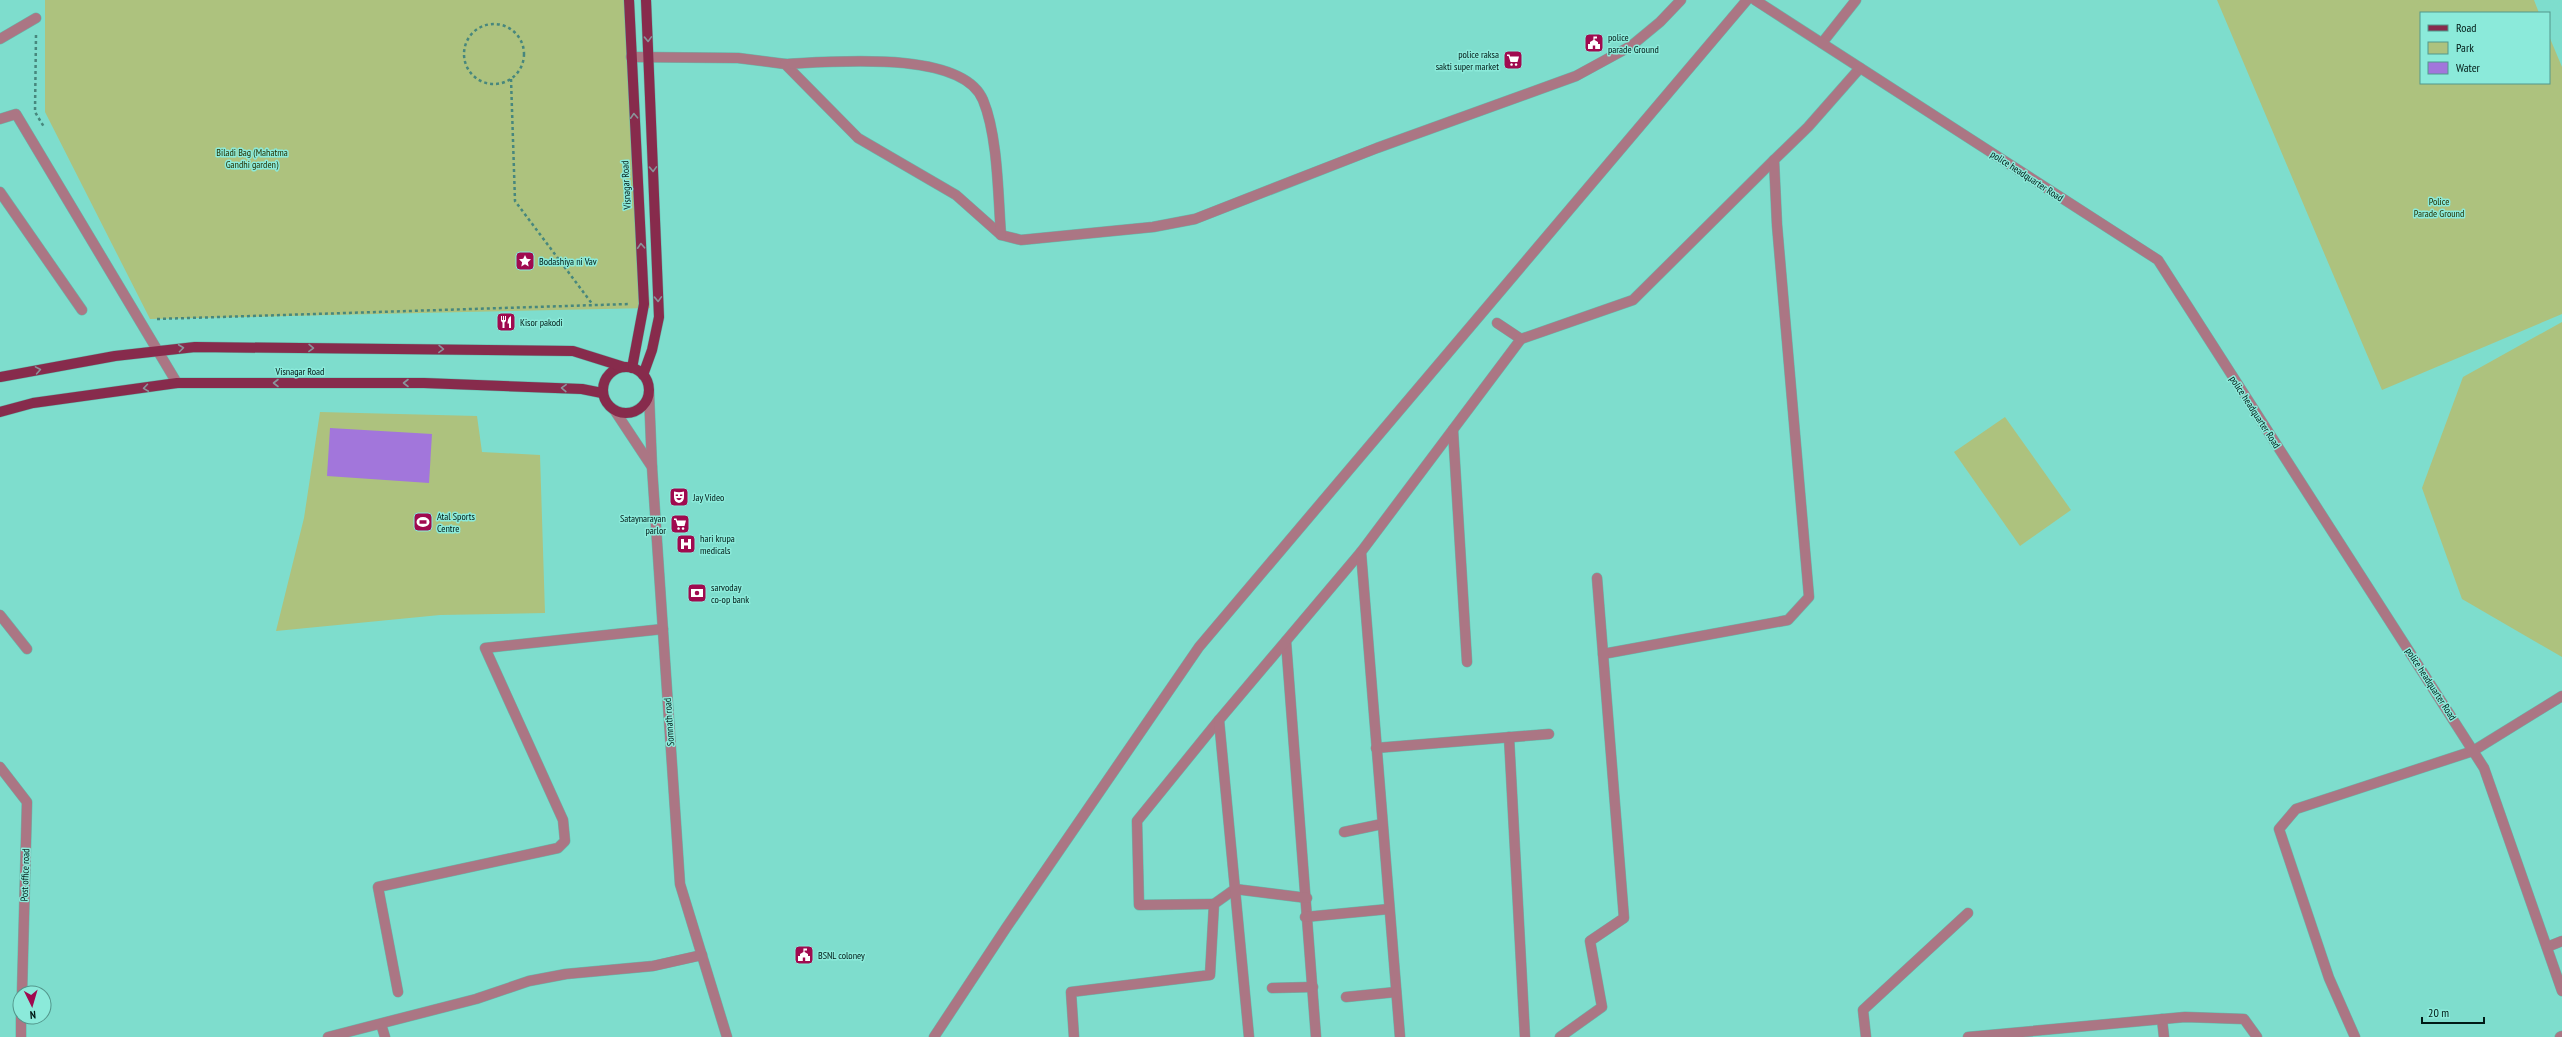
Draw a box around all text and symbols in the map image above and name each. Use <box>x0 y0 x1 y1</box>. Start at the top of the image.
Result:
legend <box>2420 12 2550 84</box>
text: Road <box>2456 20 2476 35</box>
place label: police parade Ground <box>1608 31 1659 56</box>
public building icon: police parade Ground <box>1583 32 1605 54</box>
one-way arrow <box>643 36 652 42</box>
text: Park <box>2456 40 2474 55</box>
place label: police raksa sakti super market <box>1436 48 1499 73</box>
supermarket icon: police raksa sakti super market <box>1502 49 1524 71</box>
text: Water <box>2456 60 2481 75</box>
one-way arrow <box>630 113 639 119</box>
park label: Biladi Bag (Mahatma Gandhi garden) <box>216 146 288 171</box>
street label: police headquarter Road <box>1988 148 2066 204</box>
street label: Visnagar Road <box>618 160 634 211</box>
one-way arrow <box>649 166 657 172</box>
park label: Police Parade Ground <box>2414 195 2464 220</box>
one-way arrow <box>637 243 645 249</box>
place icon: Bodashiya ni Vav <box>514 250 536 272</box>
place label: Bodashiya ni Vav <box>539 255 597 268</box>
one-way arrow <box>654 296 662 302</box>
restaurant icon: Kisor pakodi <box>495 311 517 333</box>
place label: Kisor pakodi <box>520 316 563 329</box>
one-way arrow <box>178 344 184 353</box>
one-way arrow <box>308 344 314 352</box>
one-way arrow <box>438 345 444 353</box>
street label: Visnagar Road <box>275 365 324 378</box>
one-way arrow <box>35 366 41 375</box>
street label: police headquarter Road <box>2227 373 2283 451</box>
one-way arrow <box>273 379 279 387</box>
one-way arrow <box>403 379 409 387</box>
one-way arrow <box>143 383 149 392</box>
one-way arrow <box>561 384 567 392</box>
theatre icon: Jay Video <box>668 486 690 508</box>
place label: Jay Video <box>692 491 724 504</box>
place label: Atal Sports Centre <box>437 510 475 535</box>
sports icon: Atal Sports Centre <box>412 511 434 533</box>
place label: Sataynarayan parlor <box>620 512 666 537</box>
supermarket icon: Sataynarayan parlor <box>669 513 691 535</box>
place label: hari krupa medicals <box>700 532 735 557</box>
hospital icon: hari krupa medicals <box>675 533 697 555</box>
place label: sarvoday co-op bank <box>711 581 749 606</box>
bank icon: sarvoday co-op bank <box>686 582 708 604</box>
street label: police headquarter Road <box>2403 645 2459 723</box>
street label: Somnath road <box>661 698 677 746</box>
street label: Post office road <box>18 848 32 902</box>
public building icon: BSNL coloney <box>793 944 815 966</box>
place label: BSNL coloney <box>818 949 865 962</box>
north arrow <box>12 985 52 1025</box>
scale bar <box>2422 999 2484 1025</box>
text: 20 m <box>2428 1005 2449 1020</box>
text: N <box>29 1008 36 1022</box>

